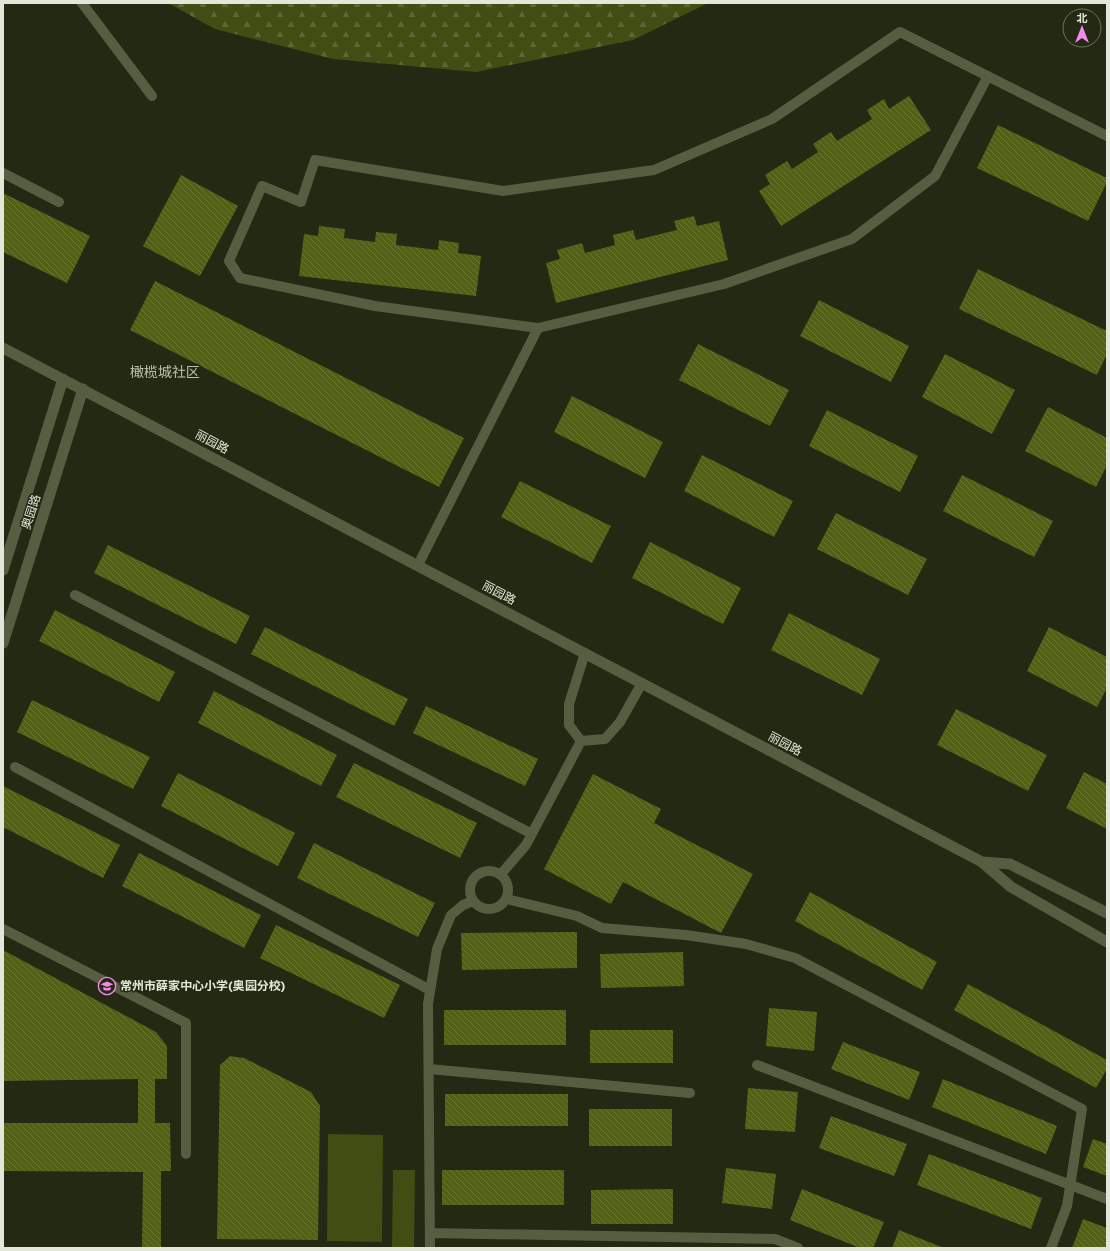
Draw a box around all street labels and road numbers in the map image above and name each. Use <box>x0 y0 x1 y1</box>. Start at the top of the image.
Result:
street label: 丽园路 <box>193 427 231 457</box>
street label: 奥园路 <box>19 493 43 531</box>
street label: 丽园路 <box>480 578 518 608</box>
street label: 丽园路 <box>766 729 804 759</box>

